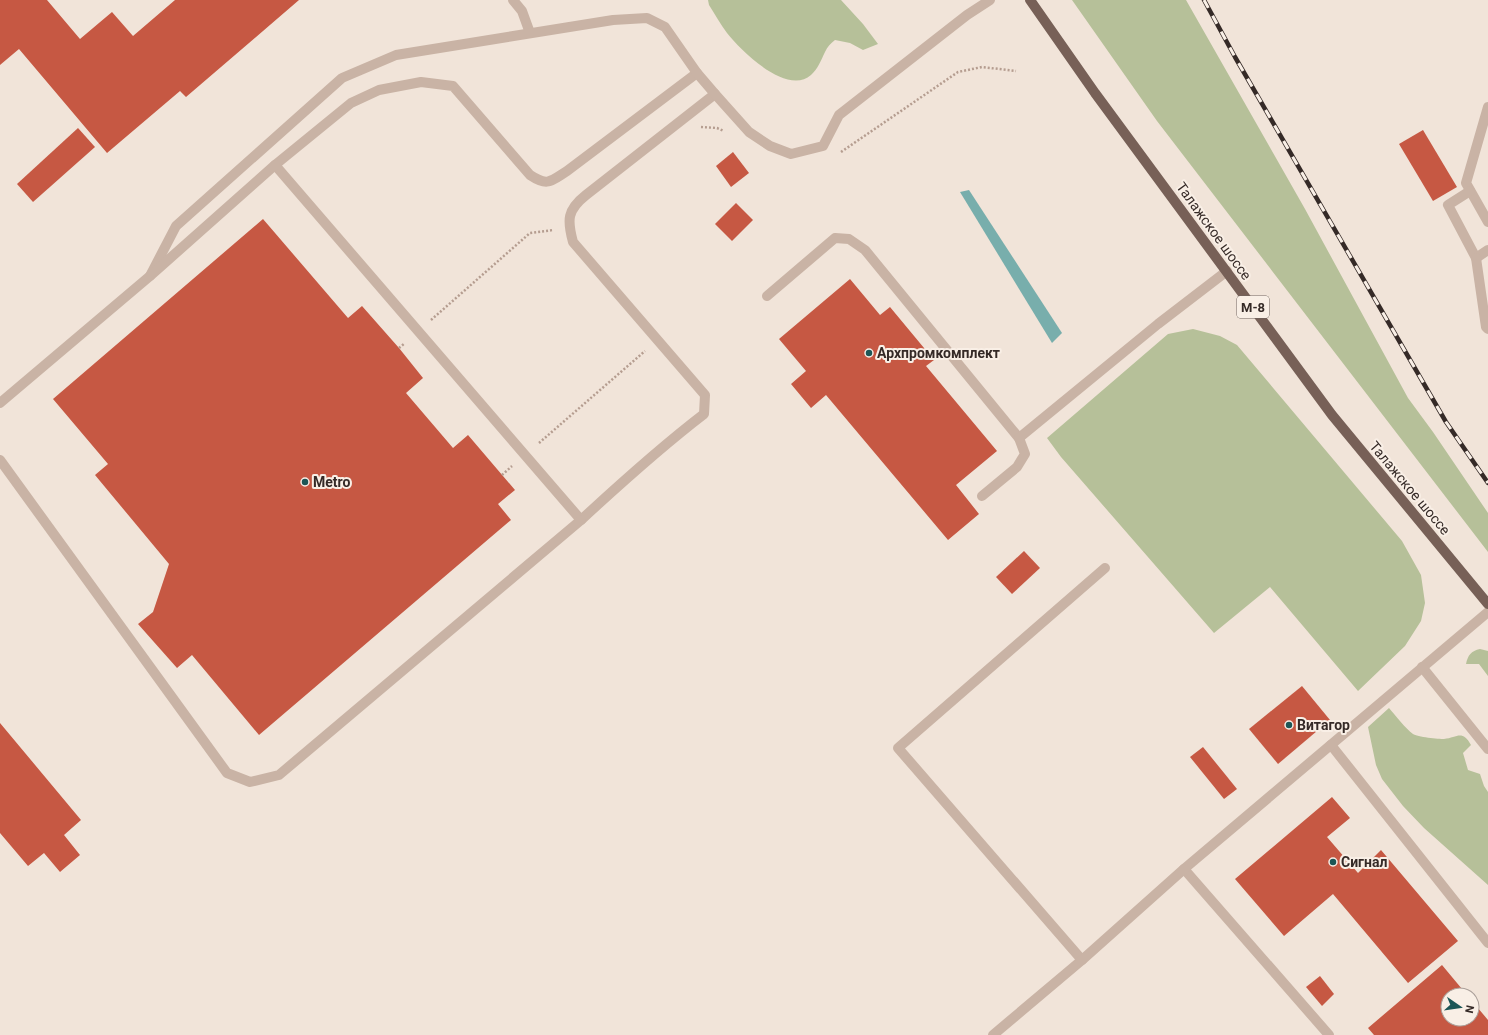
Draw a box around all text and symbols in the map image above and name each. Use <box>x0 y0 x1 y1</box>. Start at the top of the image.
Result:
street label: Талажское шоссе <box>1173 179 1255 283</box>
road number: М-8 <box>1237 296 1269 318</box>
place label: Архпромкомплект <box>877 345 1000 361</box>
marker: Архпромкомплект <box>864 348 874 358</box>
street label: Талажское шоссе <box>1366 438 1454 538</box>
place label: Metro <box>313 474 350 490</box>
marker: Metro <box>300 477 310 487</box>
place label: Витагор <box>1297 717 1350 733</box>
marker: Витагор <box>1284 720 1294 730</box>
place label: Сигнал <box>1341 854 1387 870</box>
marker: Сигнал <box>1328 857 1338 867</box>
north arrow <box>1440 987 1480 1027</box>
text: N <box>1462 1004 1476 1015</box>

